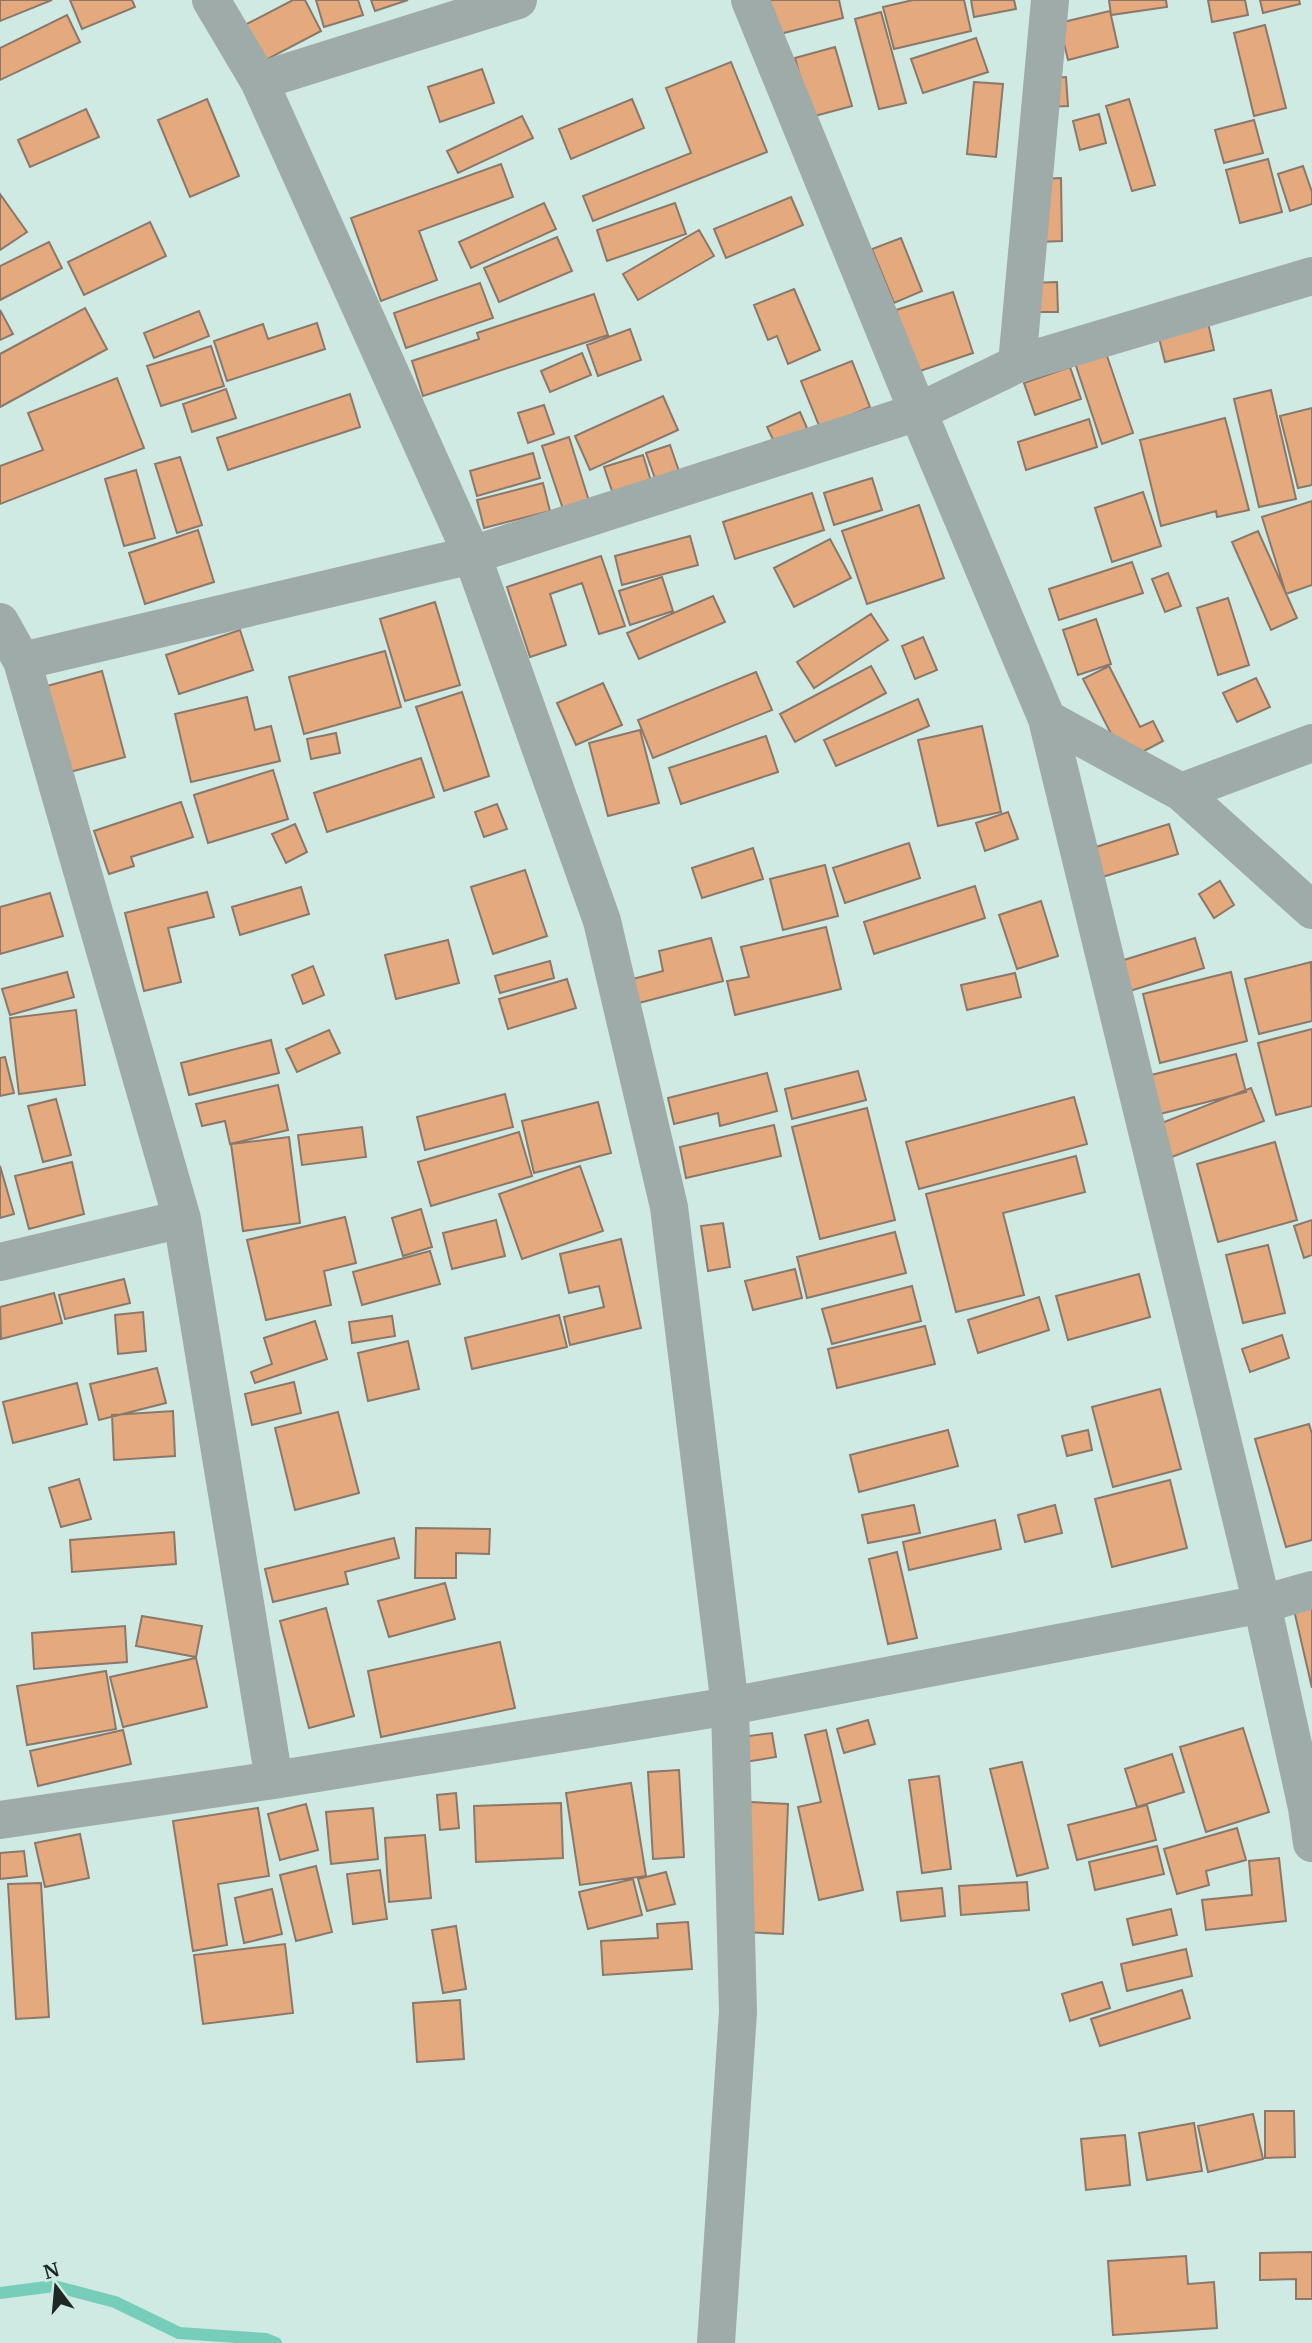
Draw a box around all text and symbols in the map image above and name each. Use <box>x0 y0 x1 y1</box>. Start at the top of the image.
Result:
north arrow <box>21 2252 91 2322</box>
text: N <box>41 2257 62 2284</box>

